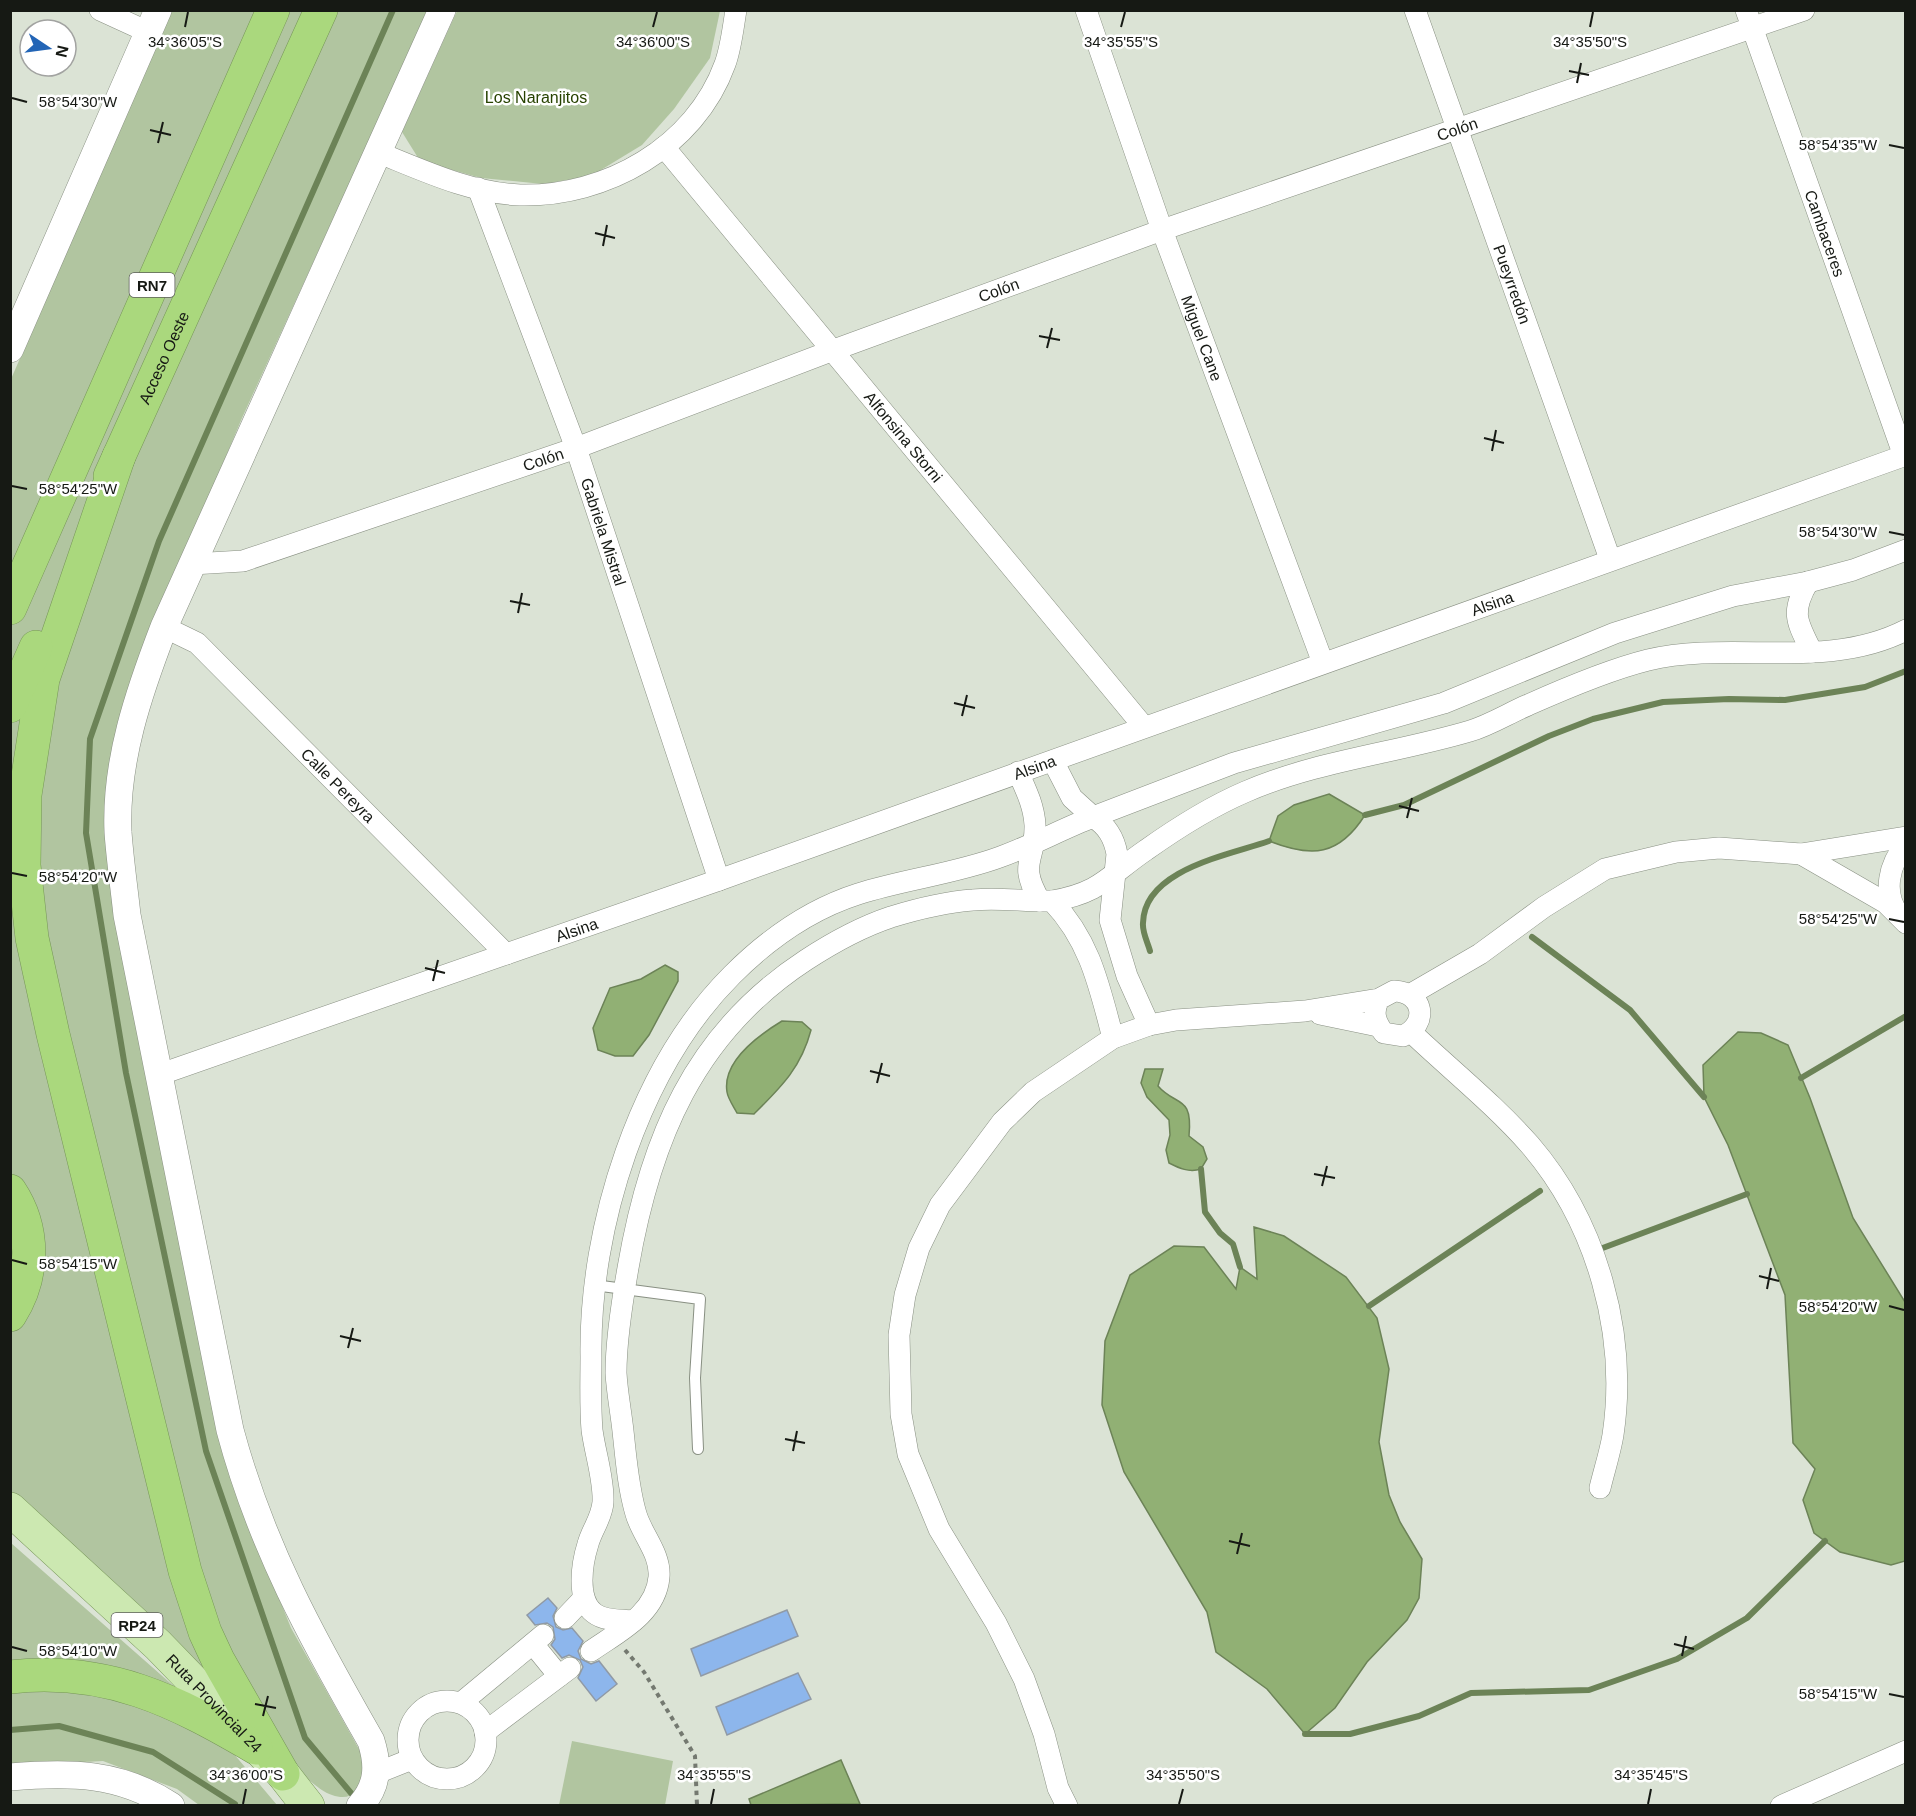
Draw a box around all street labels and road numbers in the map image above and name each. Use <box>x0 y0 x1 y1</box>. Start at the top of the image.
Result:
street label: Colón <box>1435 114 1480 144</box>
street label: Cambaceres <box>1802 188 1848 279</box>
street label: Pueyrredón <box>1491 242 1534 326</box>
road number: RN7 <box>130 273 174 297</box>
street label: Colón <box>976 275 1021 305</box>
street label: Miguel Cane <box>1179 293 1226 383</box>
street label: Acceso Oeste <box>135 309 192 406</box>
street label: Alfonsina Storni <box>861 388 946 485</box>
street label: Colón <box>521 444 566 474</box>
street label: Gabriela Mistral <box>578 476 629 588</box>
street label: Alsina <box>1469 588 1516 619</box>
street label: Calle Pereyra <box>298 745 378 826</box>
street label: Alsina <box>1011 752 1058 782</box>
street label: Alsina <box>553 914 600 945</box>
road number: RP24 <box>112 1613 162 1637</box>
street label: Ruta Provincial 24 <box>163 1651 266 1756</box>

